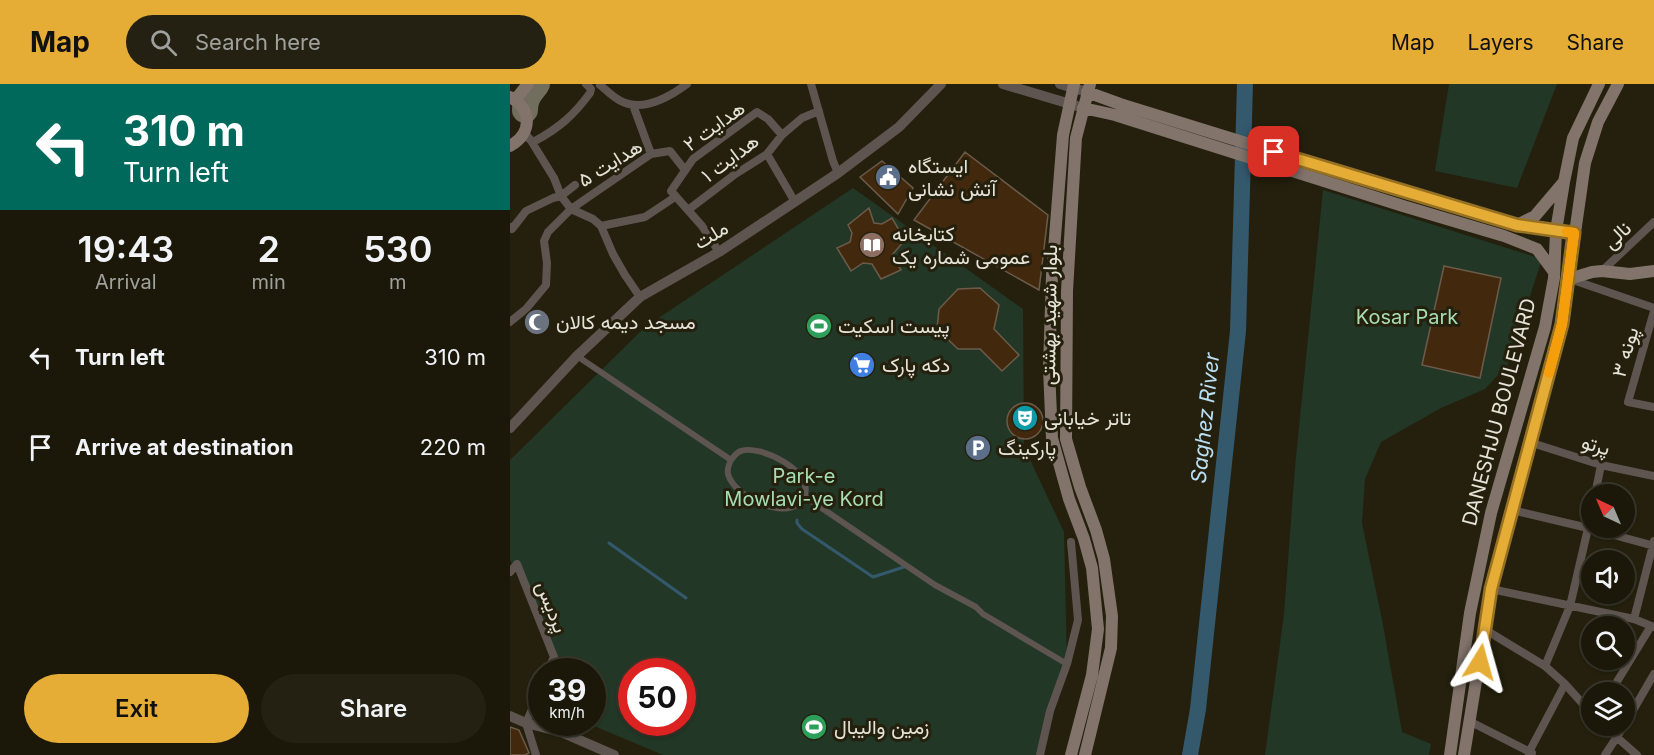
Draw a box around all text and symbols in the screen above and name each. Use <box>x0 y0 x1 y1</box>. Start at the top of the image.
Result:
search box <box>126 15 546 69</box>
text: Map <box>30 25 90 59</box>
icon: search <box>147 26 180 59</box>
text: Search here <box>195 29 321 55</box>
text: Map <box>1391 30 1435 55</box>
text: Layers <box>1468 30 1534 55</box>
text: Share <box>1567 30 1624 55</box>
street label: هدایت ۲ <box>679 96 749 156</box>
text: 310 m <box>123 105 245 156</box>
icon: left <box>24 108 102 186</box>
pin <box>1248 126 1299 177</box>
street label: هدایت ۱ <box>697 129 763 187</box>
street label: هدایت ۵ <box>573 134 647 192</box>
icon: arrive <box>1257 135 1290 168</box>
place label: ایستگاه آتش نشانی <box>908 154 998 201</box>
text: Turn left <box>123 156 229 189</box>
public building icon: ایستگاه آتش نشانی <box>873 162 903 192</box>
street label: ملت <box>690 215 732 255</box>
street label: نالی <box>1598 216 1636 254</box>
place label: کتابخانه عمومی شماره یک <box>892 222 1030 270</box>
text: 19:43 <box>77 227 174 271</box>
text: 2 <box>257 227 280 271</box>
text: 530 <box>363 227 433 271</box>
library icon: کتابخانه عمومی شماره یک <box>857 230 887 260</box>
street label: بلوار شهید بهشتی <box>1036 245 1063 385</box>
text: Arrival <box>95 270 157 294</box>
text: min <box>252 270 286 294</box>
text: m <box>389 270 407 294</box>
street label: DANESHJU BOULEVARD <box>1457 296 1541 528</box>
park label: Kosar Park <box>1356 305 1458 329</box>
mosque icon: مسجد دیمه کالان <box>522 307 552 337</box>
place label: مسجد دیمه کالان <box>556 310 696 334</box>
sports icon: پیست اسکیت <box>804 311 834 341</box>
place label: پیست اسکیت <box>838 314 950 340</box>
street label: پونه ۳ <box>1606 324 1645 380</box>
icon: left <box>24 341 57 374</box>
text: Turn left <box>75 344 165 370</box>
text: 310 m <box>424 344 486 370</box>
supermarket icon: دکه پارک <box>847 350 877 380</box>
water label: Saghez River <box>1186 351 1224 484</box>
place label: دکه پارک <box>882 353 950 379</box>
theatre icon: تاتر خیابانی <box>1010 403 1040 433</box>
place label: تاتر خیابانی <box>1044 406 1131 431</box>
street label: پرتو <box>1579 430 1613 462</box>
icon: arrive <box>24 431 57 464</box>
parking icon: پارکینگ <box>963 433 993 463</box>
text: Arrive at destination <box>75 434 294 460</box>
text: 220 m <box>420 434 486 460</box>
place label: پارکینگ <box>998 436 1056 462</box>
park label: Park-e Mowlavi-ye Kord <box>724 464 884 511</box>
north arrow <box>1581 484 1635 538</box>
map controls <box>1581 484 1635 736</box>
button: sound <box>1581 550 1635 604</box>
street label: پردیس <box>529 578 573 637</box>
button: search <box>1581 616 1635 670</box>
position arrow <box>1448 630 1512 694</box>
speed limit sign: 50 <box>618 658 696 736</box>
text: 39 <box>548 672 586 708</box>
button: Exit <box>24 674 249 743</box>
button: Share <box>261 674 486 743</box>
button: layers <box>1581 682 1635 736</box>
text: km/h <box>549 703 585 722</box>
sports icon: زمین والیبال <box>799 712 829 742</box>
place label: زمین والیبال <box>834 715 929 740</box>

